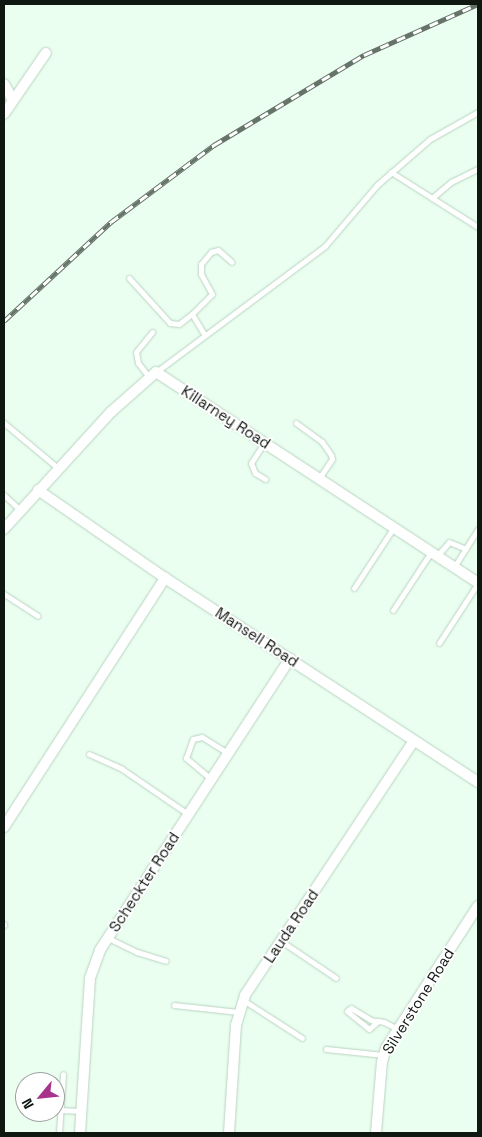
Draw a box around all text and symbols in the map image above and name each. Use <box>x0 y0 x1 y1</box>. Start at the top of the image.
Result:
street label: Killarney Road <box>178 382 274 452</box>
street label: Mansell Road <box>212 603 302 671</box>
street label: Scheckter Road <box>105 829 183 935</box>
street label: Lauda Road <box>260 886 322 966</box>
street label: Silverstone Road <box>378 945 458 1057</box>
north arrow <box>15 1072 65 1122</box>
text: N <box>17 1095 38 1112</box>

